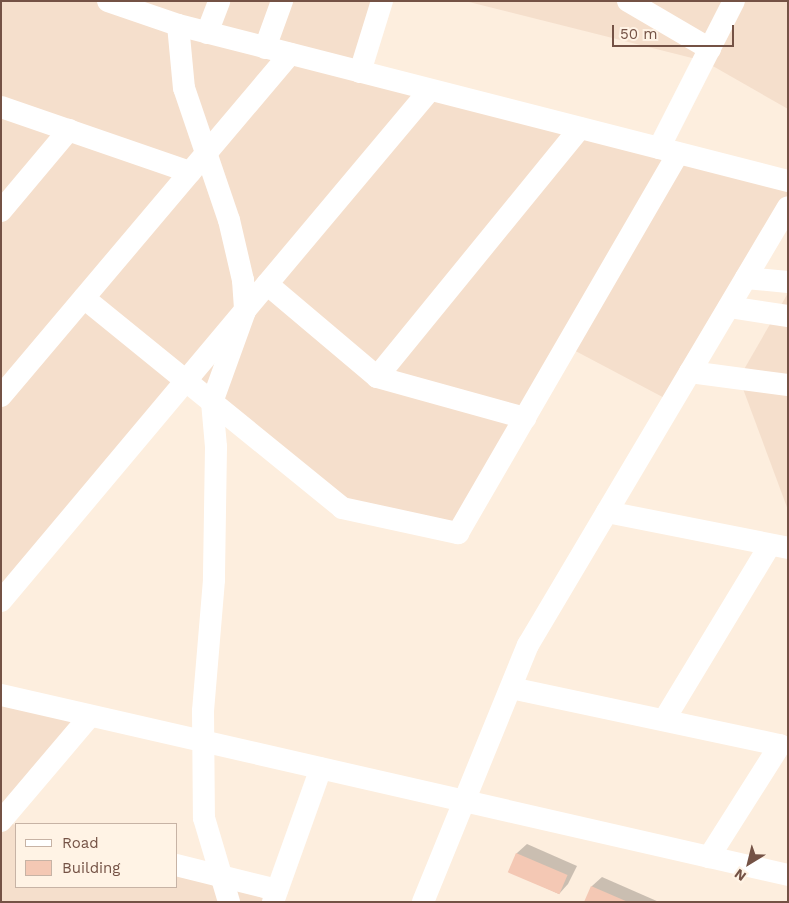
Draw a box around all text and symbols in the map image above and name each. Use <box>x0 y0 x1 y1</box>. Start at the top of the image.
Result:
scale bar <box>614 15 736 47</box>
text: 50 m <box>620 25 657 43</box>
legend <box>15 823 178 888</box>
text: Road <box>62 834 99 852</box>
north arrow <box>724 838 774 888</box>
text: Building <box>62 859 120 877</box>
text: N <box>731 866 749 885</box>

